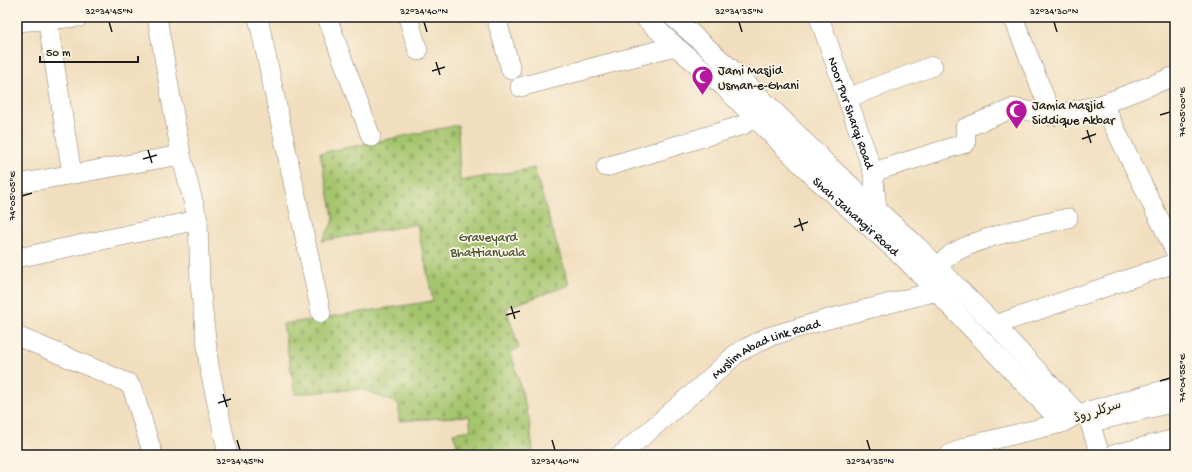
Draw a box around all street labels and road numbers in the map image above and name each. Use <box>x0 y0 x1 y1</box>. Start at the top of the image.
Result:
street label: Noor Pur Sharqi Road <box>823 55 877 173</box>
street label: Shah Jahangir Road <box>809 175 902 261</box>
street label: Muslim Abad Link Road <box>709 316 823 383</box>
street label: سرکلر روڈ <box>1072 397 1123 427</box>

